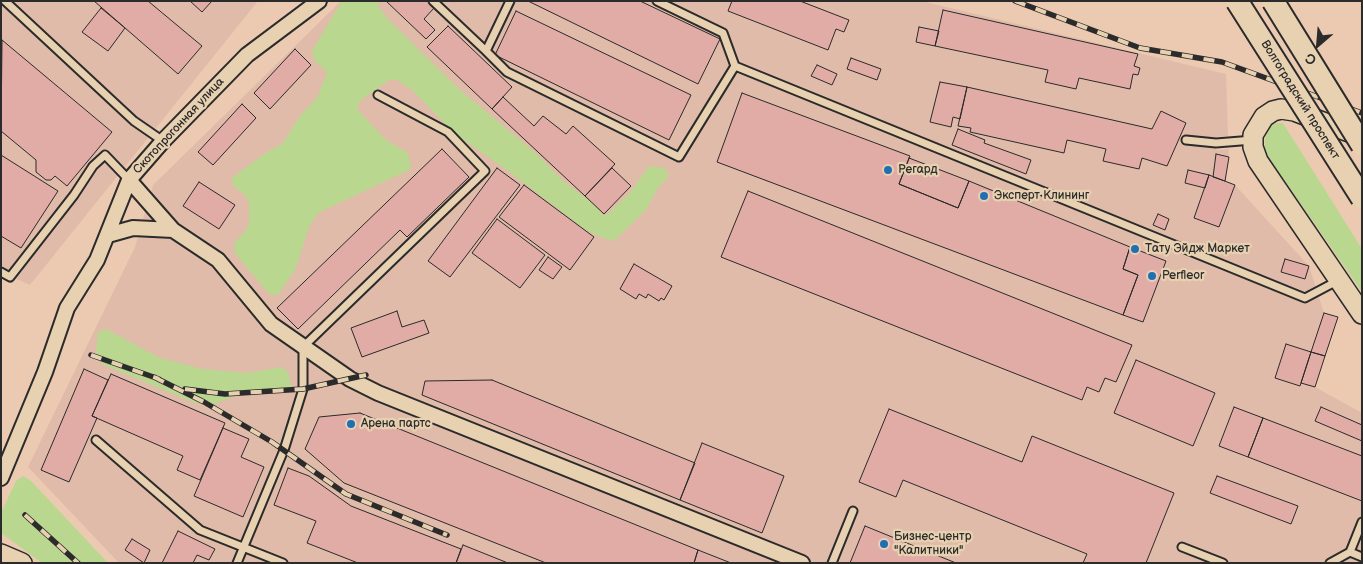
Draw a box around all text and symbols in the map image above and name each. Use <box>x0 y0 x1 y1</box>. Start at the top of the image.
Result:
north arrow <box>1293 20 1343 70</box>
street label: Волгоградский проспект <box>1257 38 1343 162</box>
text: С <box>1303 49 1319 69</box>
street label: Скотопрогонная улица <box>131 75 227 177</box>
place label: Регард <box>898 163 937 177</box>
marker: Регард <box>882 164 894 176</box>
place label: Эксперт Клининг <box>994 189 1089 203</box>
marker: Эксперт Клининг <box>978 190 990 202</box>
place label: Тату Эйдж Маркет <box>1145 242 1250 256</box>
marker: Тату Эйдж Маркет <box>1129 243 1141 255</box>
place label: Perfleor <box>1162 269 1204 283</box>
marker: Perfleor <box>1146 270 1158 282</box>
place label: Арена партс <box>361 417 431 431</box>
marker: Арена партс <box>345 418 357 430</box>
place label: Бизнес-центр "Калитники" <box>894 530 971 558</box>
marker: Бизнес-центр "Калитники" <box>878 538 890 550</box>

